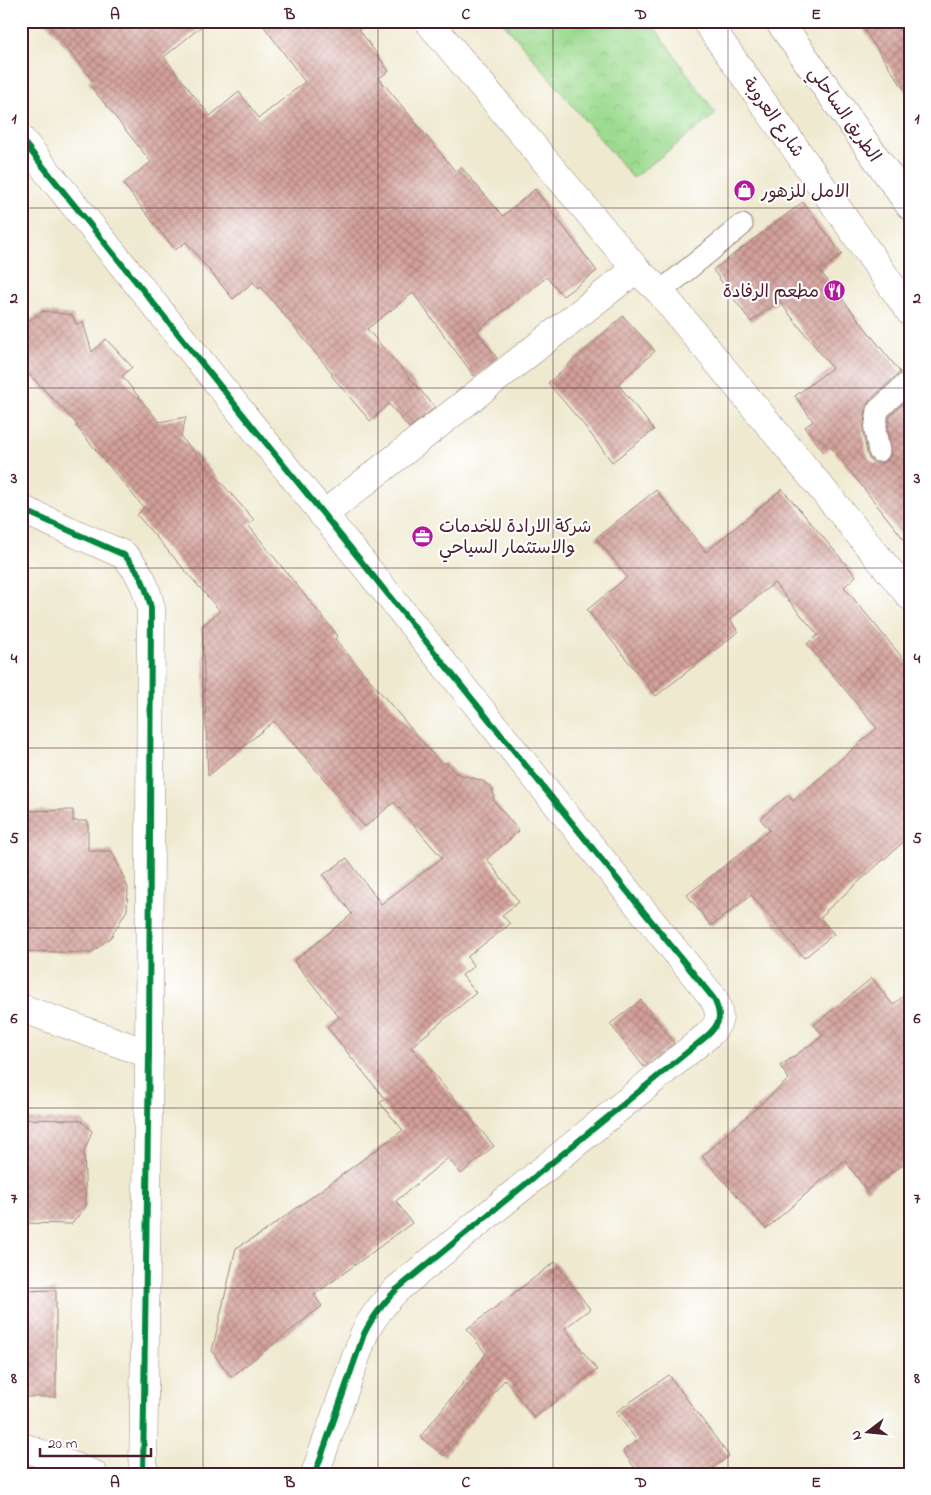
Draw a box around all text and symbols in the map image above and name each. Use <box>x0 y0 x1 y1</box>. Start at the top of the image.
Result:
text: A <box>110 3 120 27</box>
text: B <box>284 3 296 27</box>
text: C <box>462 3 471 27</box>
text: D <box>634 3 647 27</box>
text: E <box>811 3 821 27</box>
street label: الطريق الساحلي <box>800 62 886 169</box>
street label: شارع العروبة <box>735 73 810 163</box>
text: 1 <box>11 107 17 131</box>
text: 1 <box>914 107 920 131</box>
shop icon: الامل للزهور <box>733 179 757 203</box>
place label: الامل للزهور <box>760 180 849 206</box>
restaurant icon: مطعم الرفادة <box>823 279 847 303</box>
place label: مطعم الرفادة <box>723 280 819 306</box>
text: 2 <box>9 287 18 311</box>
text: 2 <box>912 287 921 311</box>
text: 3 <box>10 467 18 491</box>
text: 3 <box>913 467 921 491</box>
place label: شركة الارادة للخدمات والاستثمار السياحي <box>439 515 591 563</box>
office icon: شركة الارادة للخدمات والاستثمار السياحي <box>411 524 435 548</box>
text: 4 <box>10 647 18 671</box>
text: 4 <box>913 647 921 671</box>
text: 5 <box>9 827 19 851</box>
text: 5 <box>912 827 922 851</box>
text: 6 <box>9 1007 18 1031</box>
text: 6 <box>912 1007 921 1031</box>
text: 7 <box>11 1187 18 1211</box>
text: 7 <box>914 1187 921 1211</box>
text: 8 <box>10 1367 17 1391</box>
text: 8 <box>913 1367 920 1391</box>
north arrow <box>844 1408 894 1458</box>
scale bar <box>40 1425 151 1457</box>
text: N <box>846 1428 868 1443</box>
text: 20 m <box>48 1433 78 1455</box>
text: A <box>110 1471 120 1495</box>
text: B <box>284 1471 296 1495</box>
text: C <box>462 1471 471 1495</box>
text: D <box>634 1471 647 1495</box>
text: E <box>811 1471 821 1495</box>

